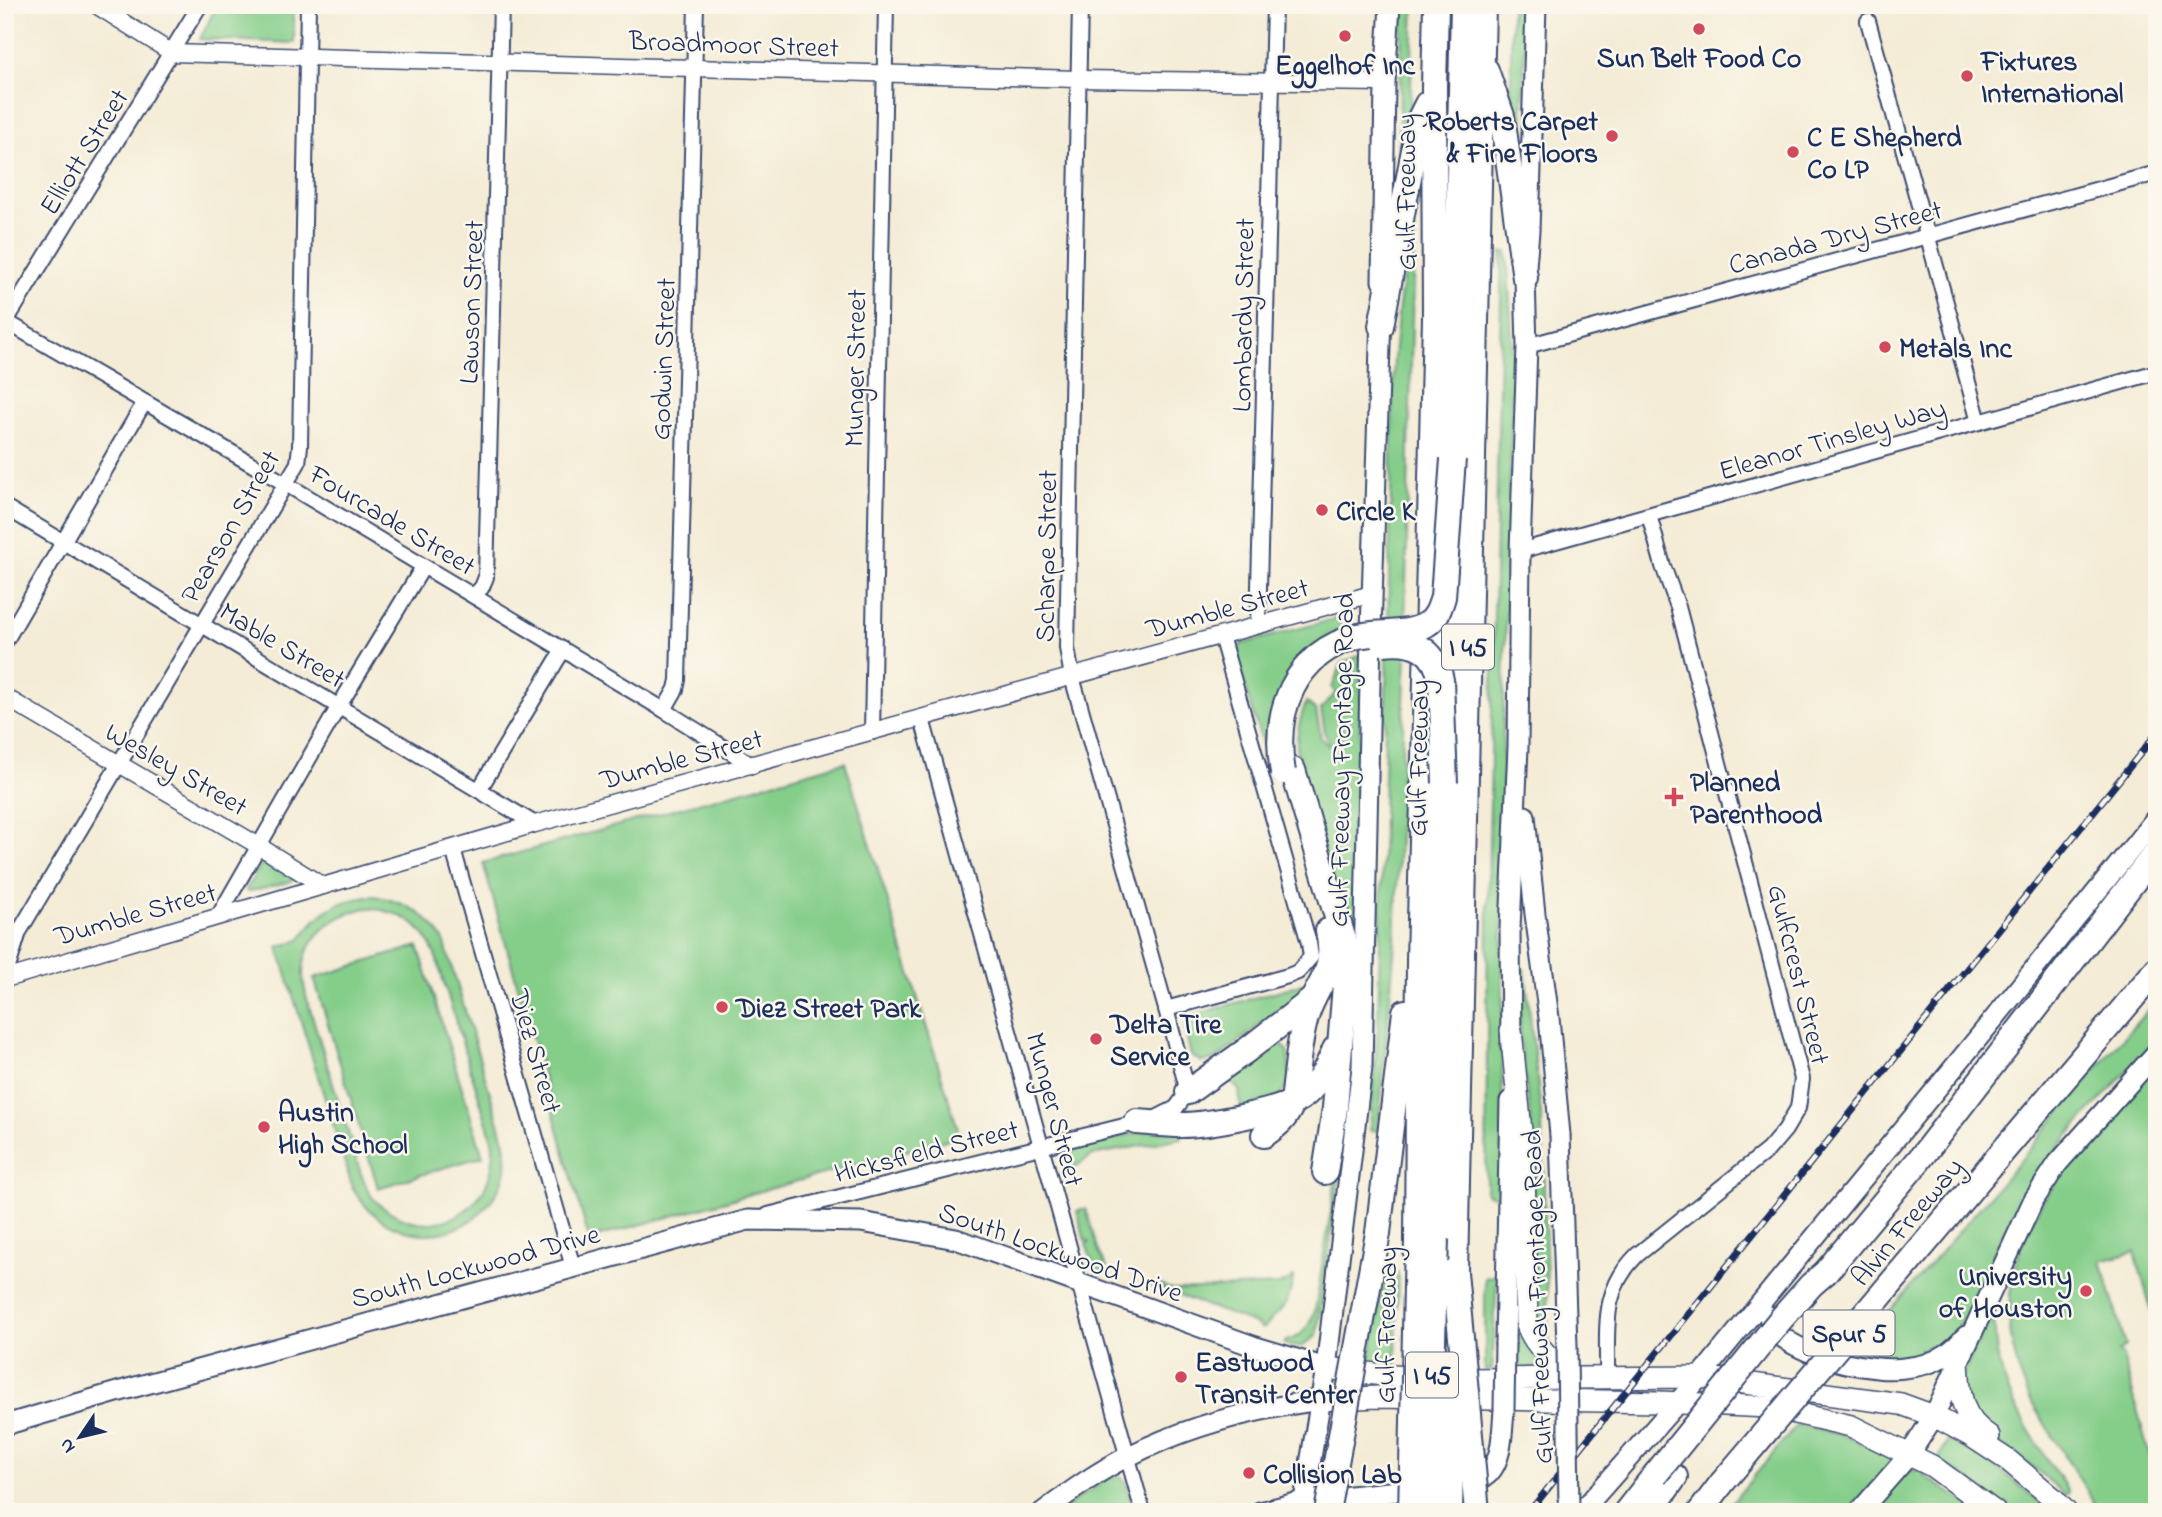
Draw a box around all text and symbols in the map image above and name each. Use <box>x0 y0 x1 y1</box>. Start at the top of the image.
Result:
marker: Sun Belt Food Co <box>1691 21 1707 37</box>
street label: Broadmoor Street <box>627 22 840 71</box>
marker: Eggelhof Inc <box>1337 28 1353 44</box>
place label: Sun Belt Food Co <box>1597 40 1801 81</box>
place label: Fixtures International <box>1979 43 2124 116</box>
place label: Eggelhof Inc <box>1275 47 1416 89</box>
marker: Fixtures International <box>1959 68 1975 84</box>
street label: Elliott Street <box>31 82 141 224</box>
place label: Roberts Carpet & Fine Floors <box>1426 103 1599 176</box>
street label: Gulf Freeway <box>1388 114 1429 270</box>
place label: C E Shepherd Co LP <box>1807 119 1962 192</box>
marker: Roberts Carpet & Fine Floors <box>1604 128 1620 144</box>
marker: C E Shepherd Co LP <box>1785 144 1801 160</box>
street label: Canada Dry Street <box>1725 191 1947 288</box>
street label: Lombardy Street <box>1223 218 1268 412</box>
street label: Lawson Street <box>450 219 497 385</box>
street label: Godwin Street <box>642 277 689 441</box>
street label: Munger Street <box>836 289 879 447</box>
place label: Metals Inc <box>1899 330 2012 371</box>
marker: Metals Inc <box>1877 339 1893 355</box>
street label: Eleanor Tinsley Way <box>1714 389 1951 493</box>
street label: Pearson Street <box>172 443 293 612</box>
street label: Fourcade Street <box>299 455 482 588</box>
street label: Scharpe Street <box>1026 469 1071 643</box>
place label: Circle K <box>1336 493 1417 534</box>
marker: Circle K <box>1314 502 1330 518</box>
street label: Dumble Street <box>1141 569 1314 652</box>
street label: Gulf Freeway Frontage Road <box>1320 592 1367 928</box>
street label: Mable Street <box>210 593 352 701</box>
road number: I 45 <box>1442 624 1494 670</box>
street label: Gulf Freeway <box>1399 679 1442 837</box>
street label: Wesley Street <box>96 714 254 829</box>
street label: Dumble Street <box>595 720 768 803</box>
place label: Planned Parenthood <box>1690 764 1823 837</box>
marker: Planned Parenthood <box>1664 787 1684 807</box>
street label: Dumble Street <box>49 874 222 959</box>
street label: Gulfcrest Street <box>1754 880 1839 1069</box>
street label: Diez Street <box>496 984 571 1119</box>
place label: Diez Street Park <box>734 990 922 1031</box>
marker: Diez Street Park <box>714 999 730 1015</box>
place label: Delta Tire Service <box>1108 1006 1223 1079</box>
street label: Munger Street <box>1012 1028 1093 1192</box>
marker: Delta Tire Service <box>1088 1031 1104 1047</box>
place label: Austin High School <box>278 1094 408 1168</box>
street label: Hicksfield Street <box>830 1111 1023 1196</box>
marker: Austin High School <box>256 1119 272 1135</box>
street label: Gulf Freeway Frontage Road <box>1513 1129 1566 1465</box>
street label: Alvin Freeway <box>1842 1150 1975 1297</box>
street label: South Lockwood Drive <box>932 1193 1188 1316</box>
street label: South Lockwood Drive <box>347 1215 605 1321</box>
street label: Gulf Freeway <box>1367 1246 1410 1404</box>
place label: University of Houston <box>1939 1258 2072 1331</box>
marker: University of Houston <box>2078 1283 2094 1299</box>
road number: Spur 5 <box>1804 1310 1895 1356</box>
place label: Eastwood Transit Center <box>1195 1344 1358 1417</box>
road number: I 45 <box>1406 1352 1458 1398</box>
marker: Eastwood Transit Center <box>1173 1369 1189 1385</box>
north arrow <box>46 1402 116 1472</box>
text: N <box>53 1432 83 1458</box>
place label: Collision Lab <box>1263 1456 1402 1497</box>
marker: Collision Lab <box>1241 1465 1257 1481</box>

